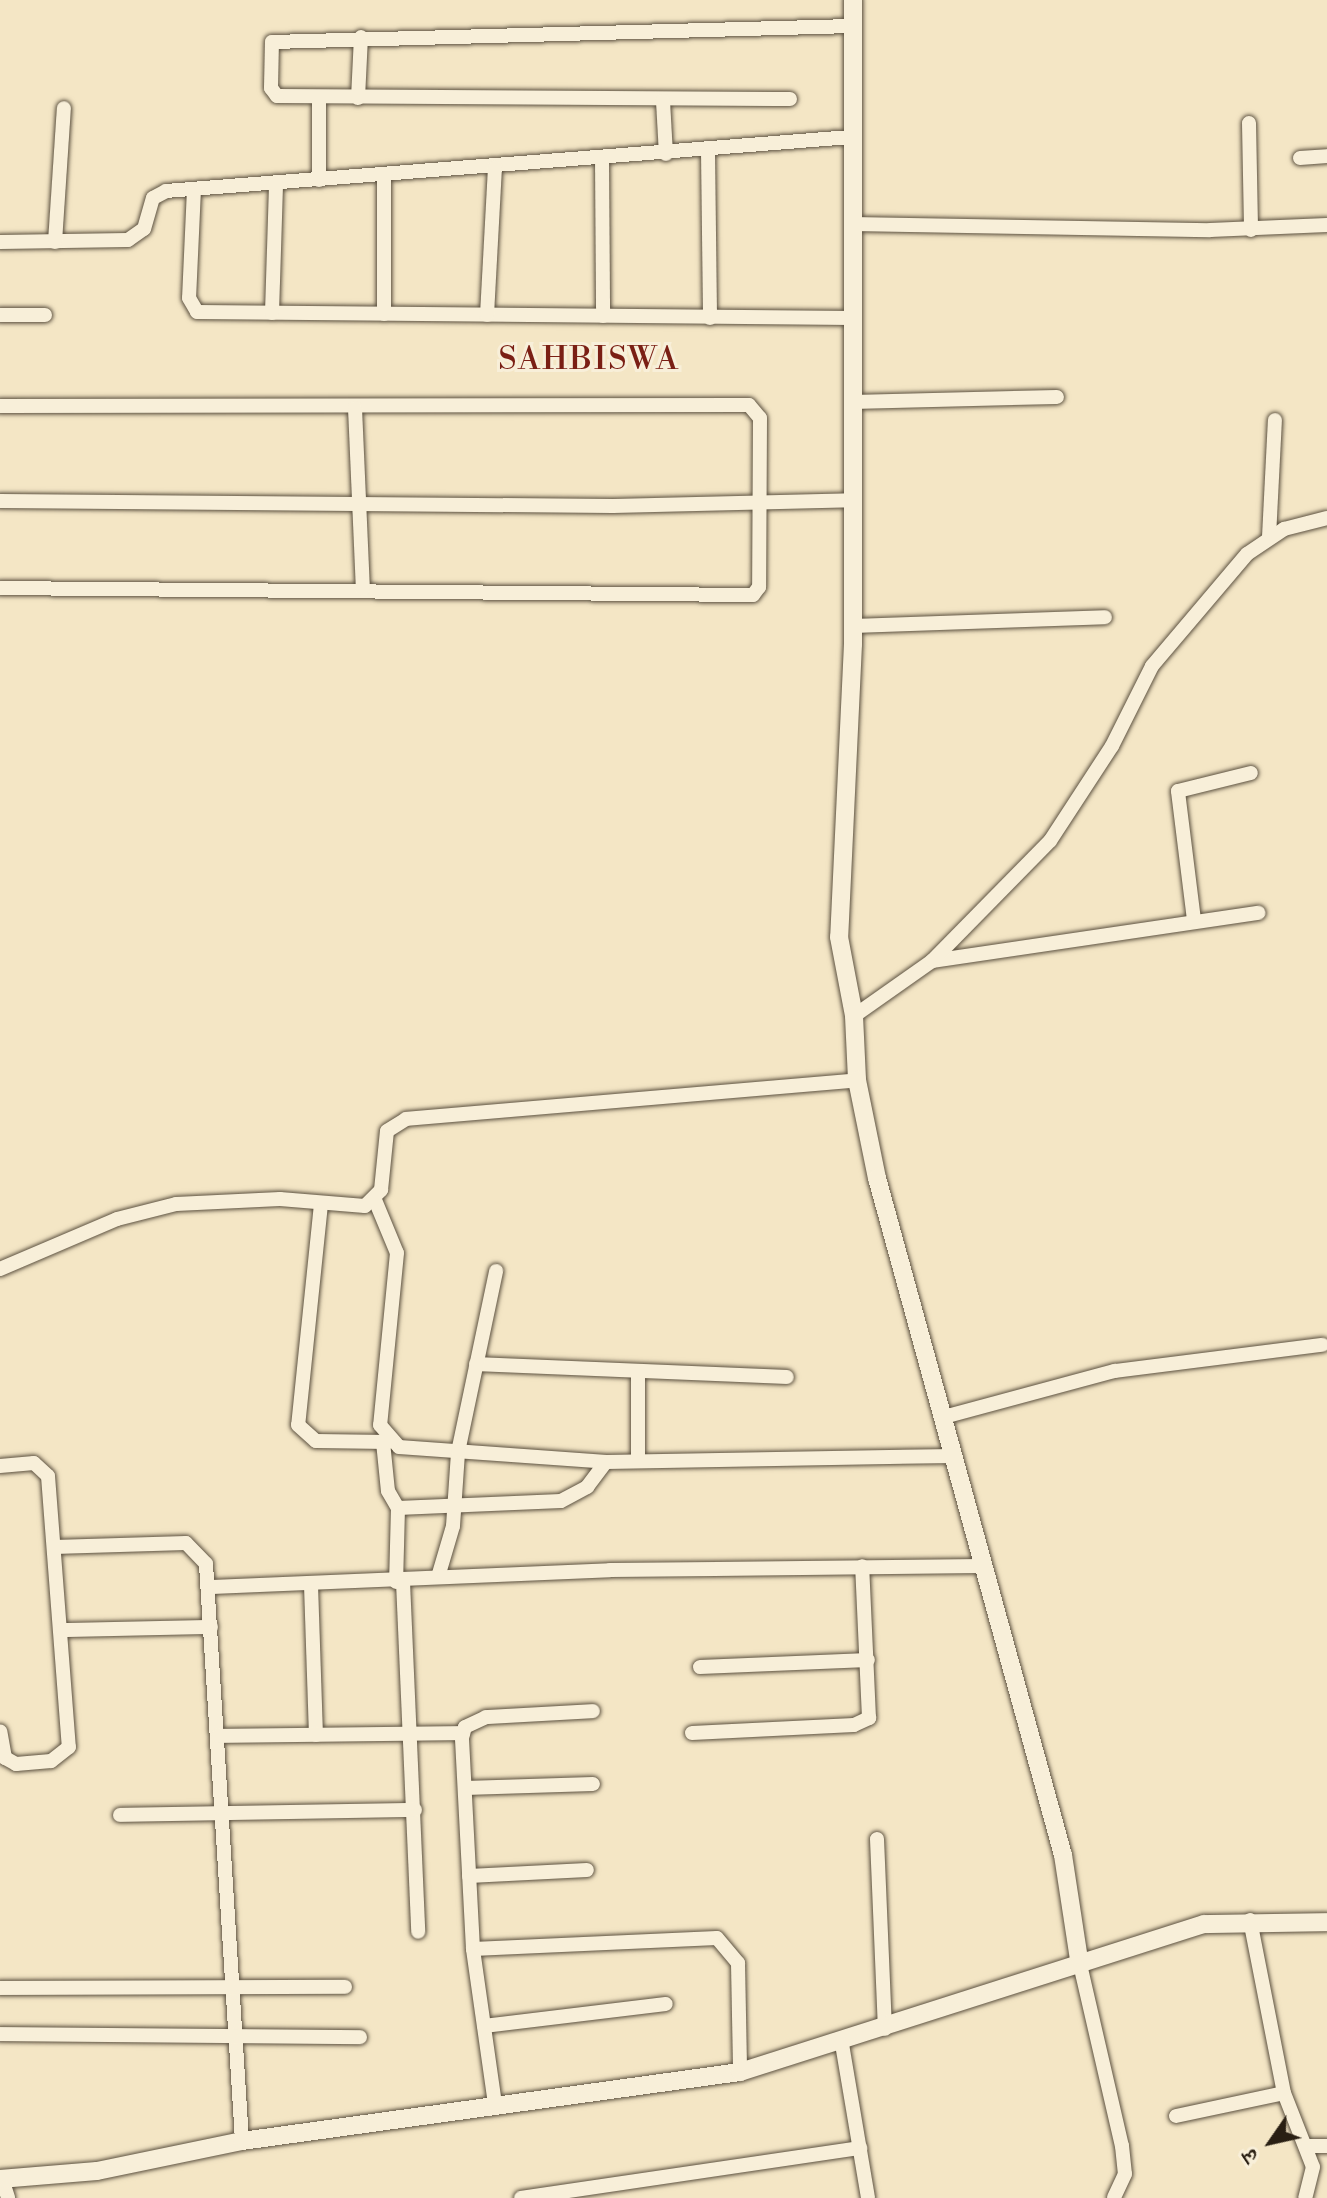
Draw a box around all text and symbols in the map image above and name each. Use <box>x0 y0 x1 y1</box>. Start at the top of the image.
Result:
district label: SAHBISWA <box>498 340 680 378</box>
north arrow <box>1231 2102 1311 2182</box>
text: उ <box>1236 2144 1265 2168</box>

